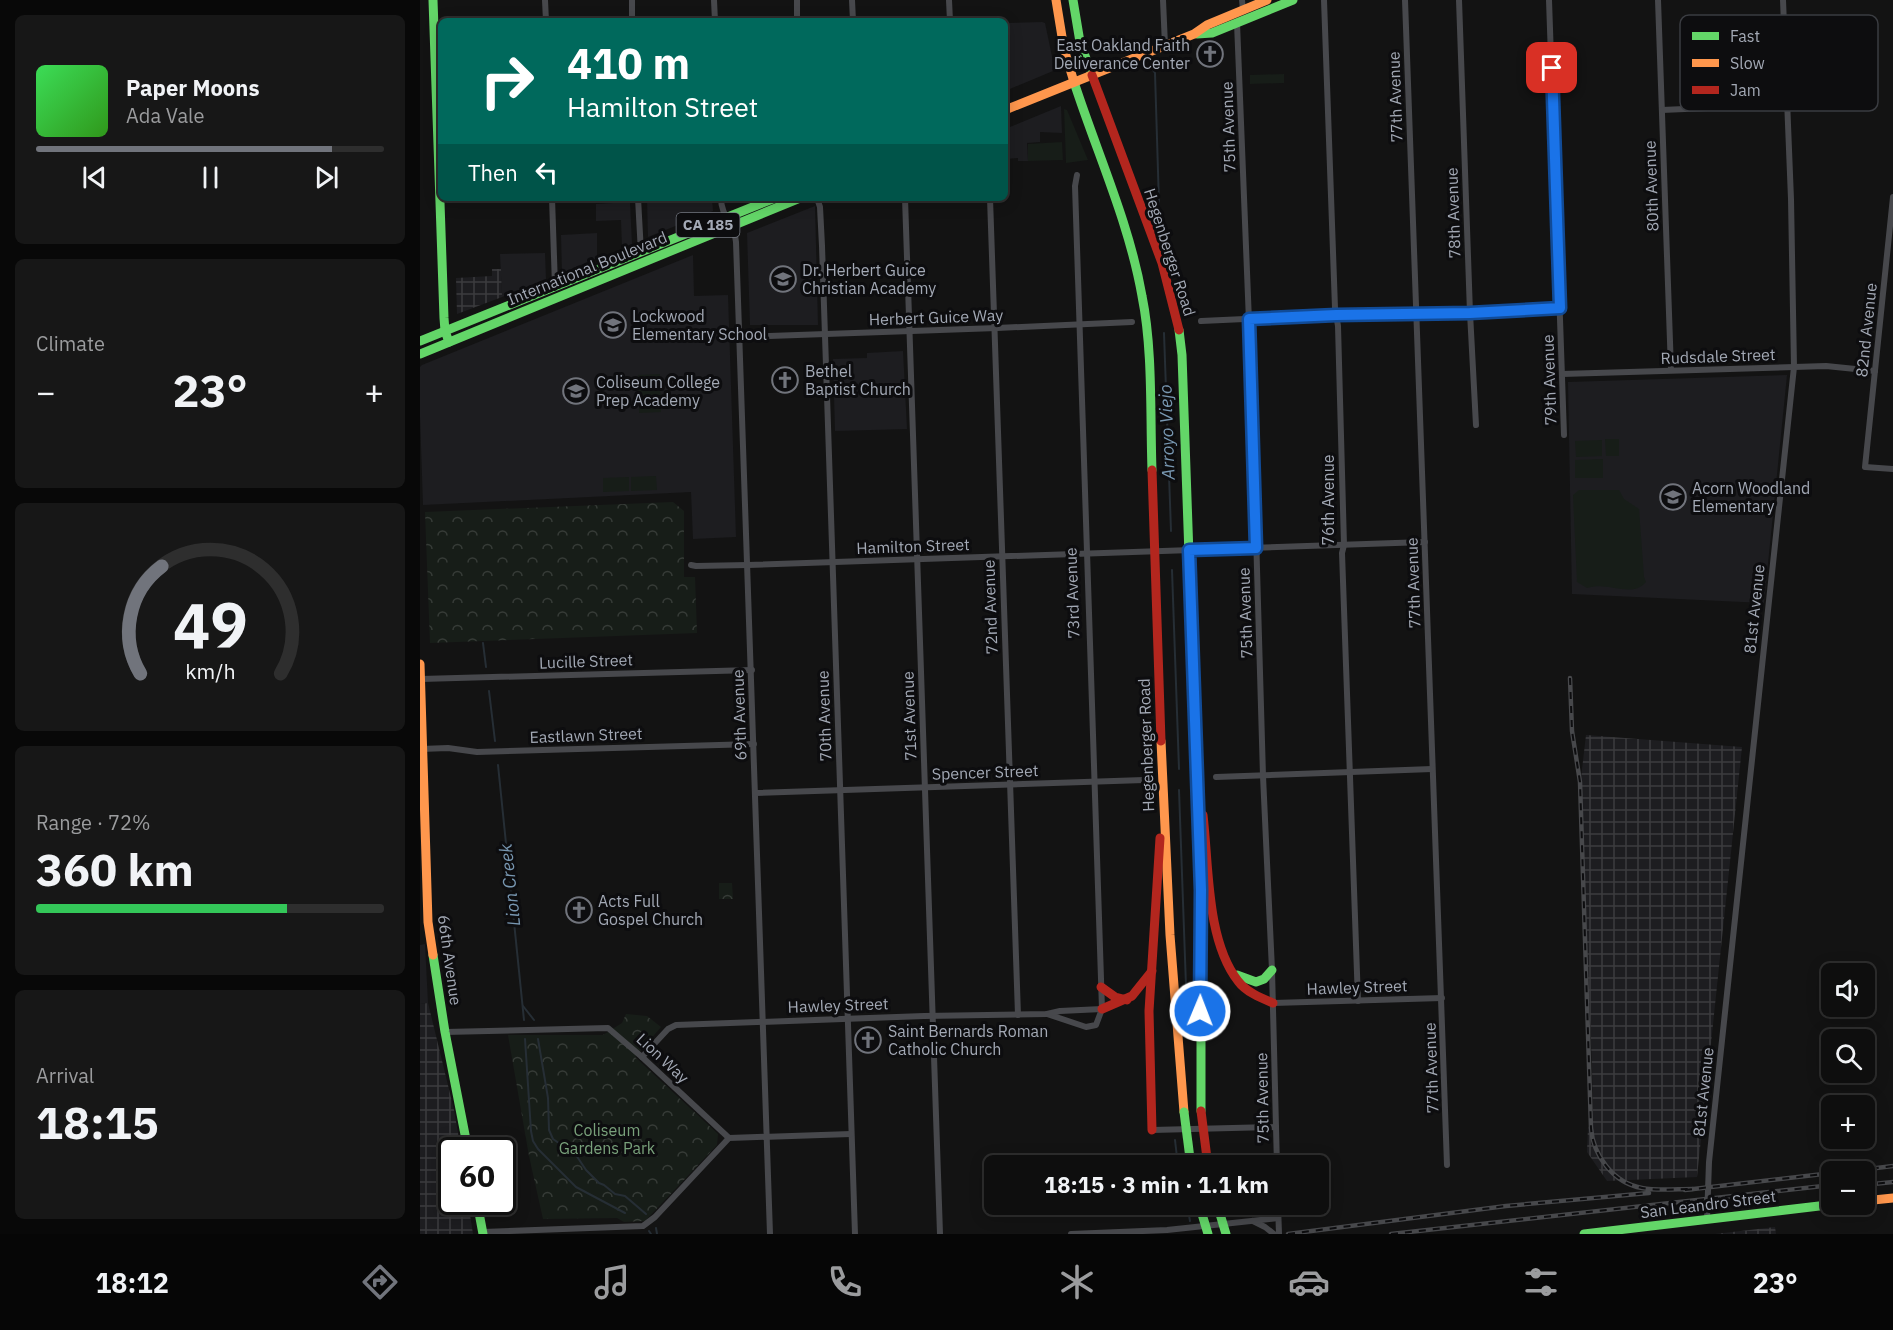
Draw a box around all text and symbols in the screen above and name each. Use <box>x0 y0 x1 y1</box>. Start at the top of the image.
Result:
legend <box>1680 15 1878 111</box>
text: Fast <box>1730 26 1760 46</box>
place label: East Oakland Faith Deliverance Center <box>1054 35 1190 73</box>
text: 410 m <box>567 36 690 91</box>
church icon: East Oakland Faith Deliverance Center <box>1195 39 1225 69</box>
icon: right <box>468 42 546 120</box>
pin <box>1526 42 1577 93</box>
street label: 77th Avenue <box>1383 51 1407 143</box>
icon: arrive <box>1535 51 1568 84</box>
text: Slow <box>1730 53 1765 73</box>
text: Paper Moons <box>126 73 259 102</box>
text: Jam <box>1730 80 1761 100</box>
street label: 75th Avenue <box>1216 81 1240 173</box>
text: Hamilton Street <box>567 89 758 124</box>
text: Ada Vale <box>126 102 205 129</box>
street label: 80th Avenue <box>1639 140 1663 232</box>
icon: left <box>530 156 563 189</box>
text: Then <box>468 158 518 187</box>
icon: previous <box>78 161 111 194</box>
icon: pause <box>194 161 227 194</box>
icon: next <box>310 161 343 194</box>
street label: 78th Avenue <box>1441 167 1465 259</box>
street label: Hegenberger Road <box>1140 185 1200 319</box>
road number: CA 185 <box>676 213 740 237</box>
street label: International Boulevard <box>504 227 670 309</box>
place label: Dr. Herbert Guice Christian Academy <box>802 260 936 298</box>
school or university icon: Dr. Herbert Guice Christian Academy <box>768 264 798 294</box>
street label: 82nd Avenue <box>1851 282 1881 378</box>
street label: Herbert Guice Way <box>868 305 1004 329</box>
place label: Lockwood Elementary School <box>632 306 767 344</box>
school or university icon: Lockwood Elementary School <box>598 310 628 340</box>
text: Climate <box>36 330 105 357</box>
street label: 79th Avenue <box>1537 334 1561 426</box>
street label: Rudsdale Street <box>1660 344 1776 368</box>
text: 23° <box>172 361 248 419</box>
place label: Bethel Baptist Church <box>805 361 911 399</box>
church icon: Bethel Baptist Church <box>770 365 800 395</box>
text: − <box>36 370 56 413</box>
text: + <box>364 370 384 413</box>
place label: Coliseum College Prep Academy <box>596 372 720 410</box>
school or university icon: Coliseum College Prep Academy <box>561 376 591 406</box>
water label: Arroyo Viejo <box>1153 384 1180 481</box>
street label: 76th Avenue <box>1318 454 1338 546</box>
place label: Acorn Woodland Elementary <box>1692 478 1810 516</box>
school or university icon: Acorn Woodland Elementary <box>1658 482 1688 512</box>
street label: Hamilton Street <box>856 534 970 558</box>
street label: 77th Avenue <box>1401 537 1425 629</box>
street label: 73rd Avenue <box>1060 547 1084 639</box>
street label: 72nd Avenue <box>978 559 1002 655</box>
street label: 81st Avenue <box>1739 563 1769 655</box>
street label: 75th Avenue <box>1233 567 1257 659</box>
text: 49 <box>173 584 247 665</box>
street label: Lucille Street <box>539 649 633 673</box>
text: km/h <box>185 657 235 685</box>
street label: 69th Avenue <box>727 669 751 761</box>
street label: 70th Avenue <box>812 670 836 762</box>
street label: 71st Avenue <box>897 671 921 761</box>
street label: Hegenberger Road <box>1134 678 1158 812</box>
street label: Eastlawn Street <box>529 723 643 747</box>
street label: Spencer Street <box>931 760 1039 784</box>
text: Range · 72% <box>36 809 151 836</box>
text: 360 km <box>36 840 194 898</box>
water label: Lion Creek <box>494 842 525 927</box>
place label: Acts Full Gospel Church <box>598 891 703 929</box>
church icon: Acts Full Gospel Church <box>564 895 594 925</box>
street label: 66th Avenue <box>434 913 466 1007</box>
map controls <box>1821 963 1875 1215</box>
button: sound <box>1821 963 1875 1017</box>
street label: Hawley Street <box>1306 975 1408 999</box>
position arrow <box>1168 979 1232 1043</box>
street label: Hawley Street <box>787 993 889 1017</box>
place label: Saint Bernards Roman Catholic Church <box>888 1021 1048 1059</box>
street label: 77th Avenue <box>1419 1022 1443 1114</box>
church icon: Saint Bernards Roman Catholic Church <box>853 1025 883 1055</box>
street label: Lion Way <box>633 1029 693 1087</box>
button: search <box>1821 1029 1875 1083</box>
street label: 81st Avenue <box>1688 1046 1718 1138</box>
street label: 75th Avenue <box>1251 1052 1273 1144</box>
text: Arrival <box>36 1062 94 1089</box>
text: 18:15 <box>36 1093 159 1151</box>
button: + <box>1821 1095 1875 1149</box>
park label: Coliseum Gardens Park <box>559 1120 656 1158</box>
speed limit sign: 60 <box>438 1137 516 1215</box>
button: − <box>1821 1161 1875 1215</box>
text: 18:15 · 3 min · 1.1 km <box>1044 1170 1269 1199</box>
street label: San Leandro Street <box>1639 1186 1777 1222</box>
icon: directions <box>359 1261 401 1303</box>
icon: music <box>591 1261 633 1303</box>
icon: phone <box>824 1261 866 1303</box>
icon: climate <box>1056 1261 1098 1303</box>
icon: car <box>1288 1261 1330 1303</box>
icon: filters <box>1520 1261 1562 1303</box>
text: 18:12 <box>95 1265 169 1300</box>
text: 23° <box>1753 1265 1798 1300</box>

